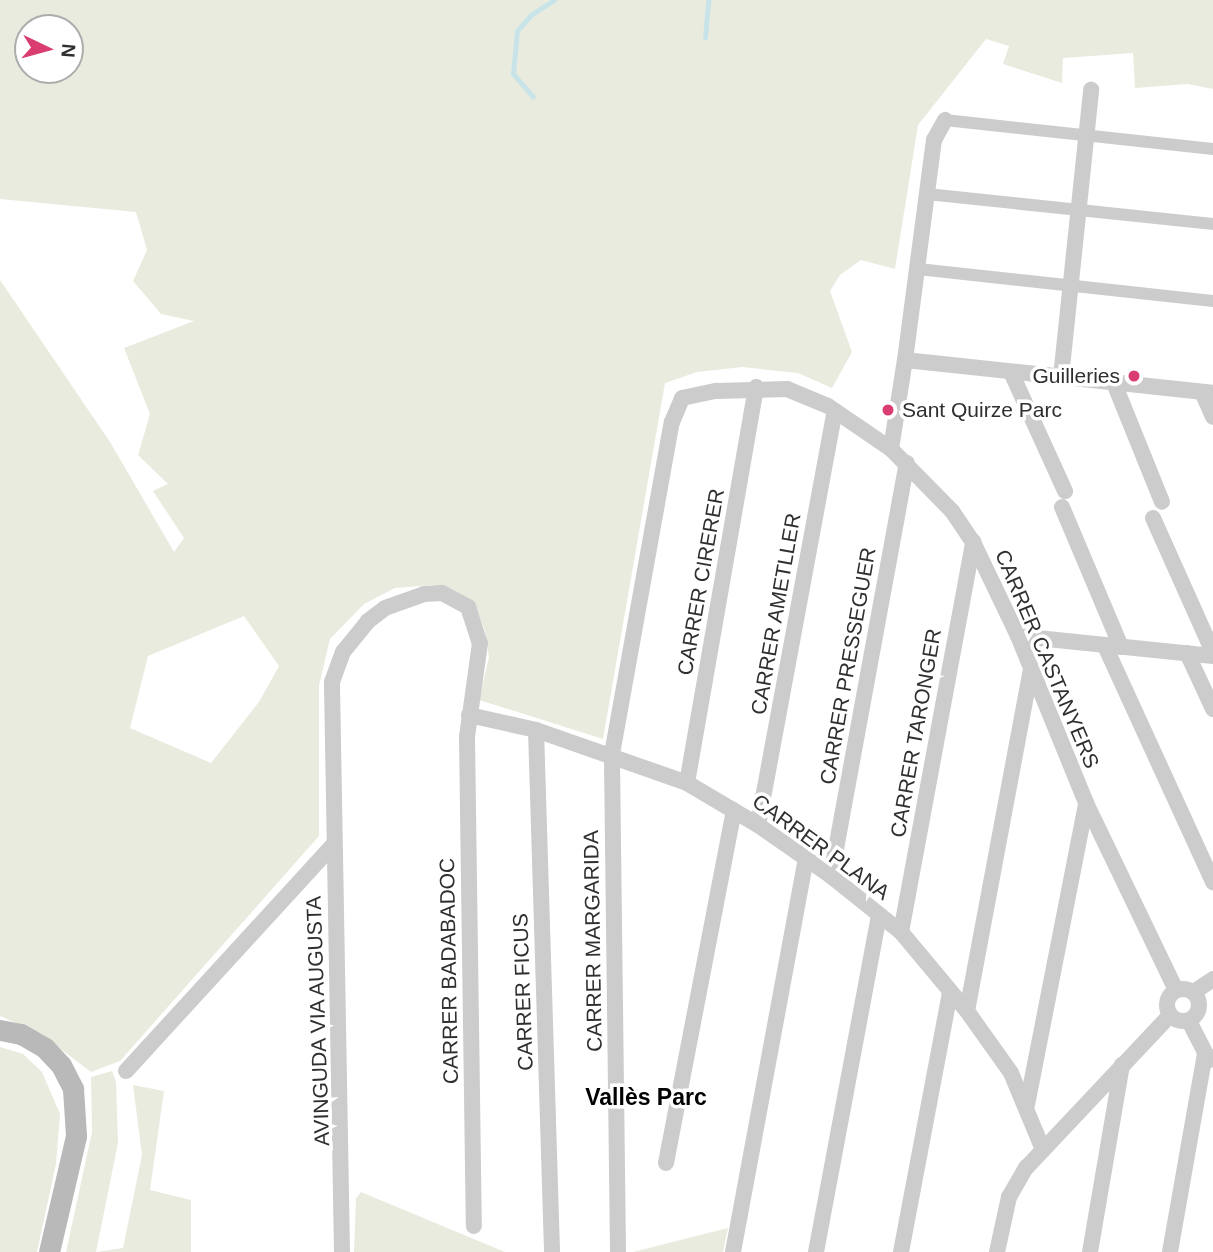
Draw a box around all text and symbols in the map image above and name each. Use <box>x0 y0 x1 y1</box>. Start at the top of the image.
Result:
north arrow <box>14 14 84 84</box>
text: N <box>57 43 79 58</box>
place label: Guilleries <box>1032 363 1120 389</box>
marker: Guilleries <box>1126 368 1142 384</box>
place label: Sant Quirze Parc <box>902 397 1062 423</box>
marker: Sant Quirze Parc <box>880 402 896 418</box>
street label: CARRER CIRERER <box>672 487 730 677</box>
street label: CARRER AMETLLER <box>746 511 806 717</box>
street label: CARRER PRESSEGUER <box>815 545 881 787</box>
street label: CARRER CASTANYERS <box>989 546 1105 772</box>
street label: CARRER TARONGER <box>885 626 947 840</box>
street label: CARRER PLANA <box>748 789 894 905</box>
street label: CARRER MARGARIDA <box>578 830 608 1052</box>
street label: CARRER BADABADOC <box>434 858 464 1084</box>
street label: AVINGUDA VIA AUGUSTA <box>301 894 335 1148</box>
street label: CARRER FICUS <box>508 913 538 1071</box>
district label: Vallès Parc <box>585 1083 707 1111</box>

